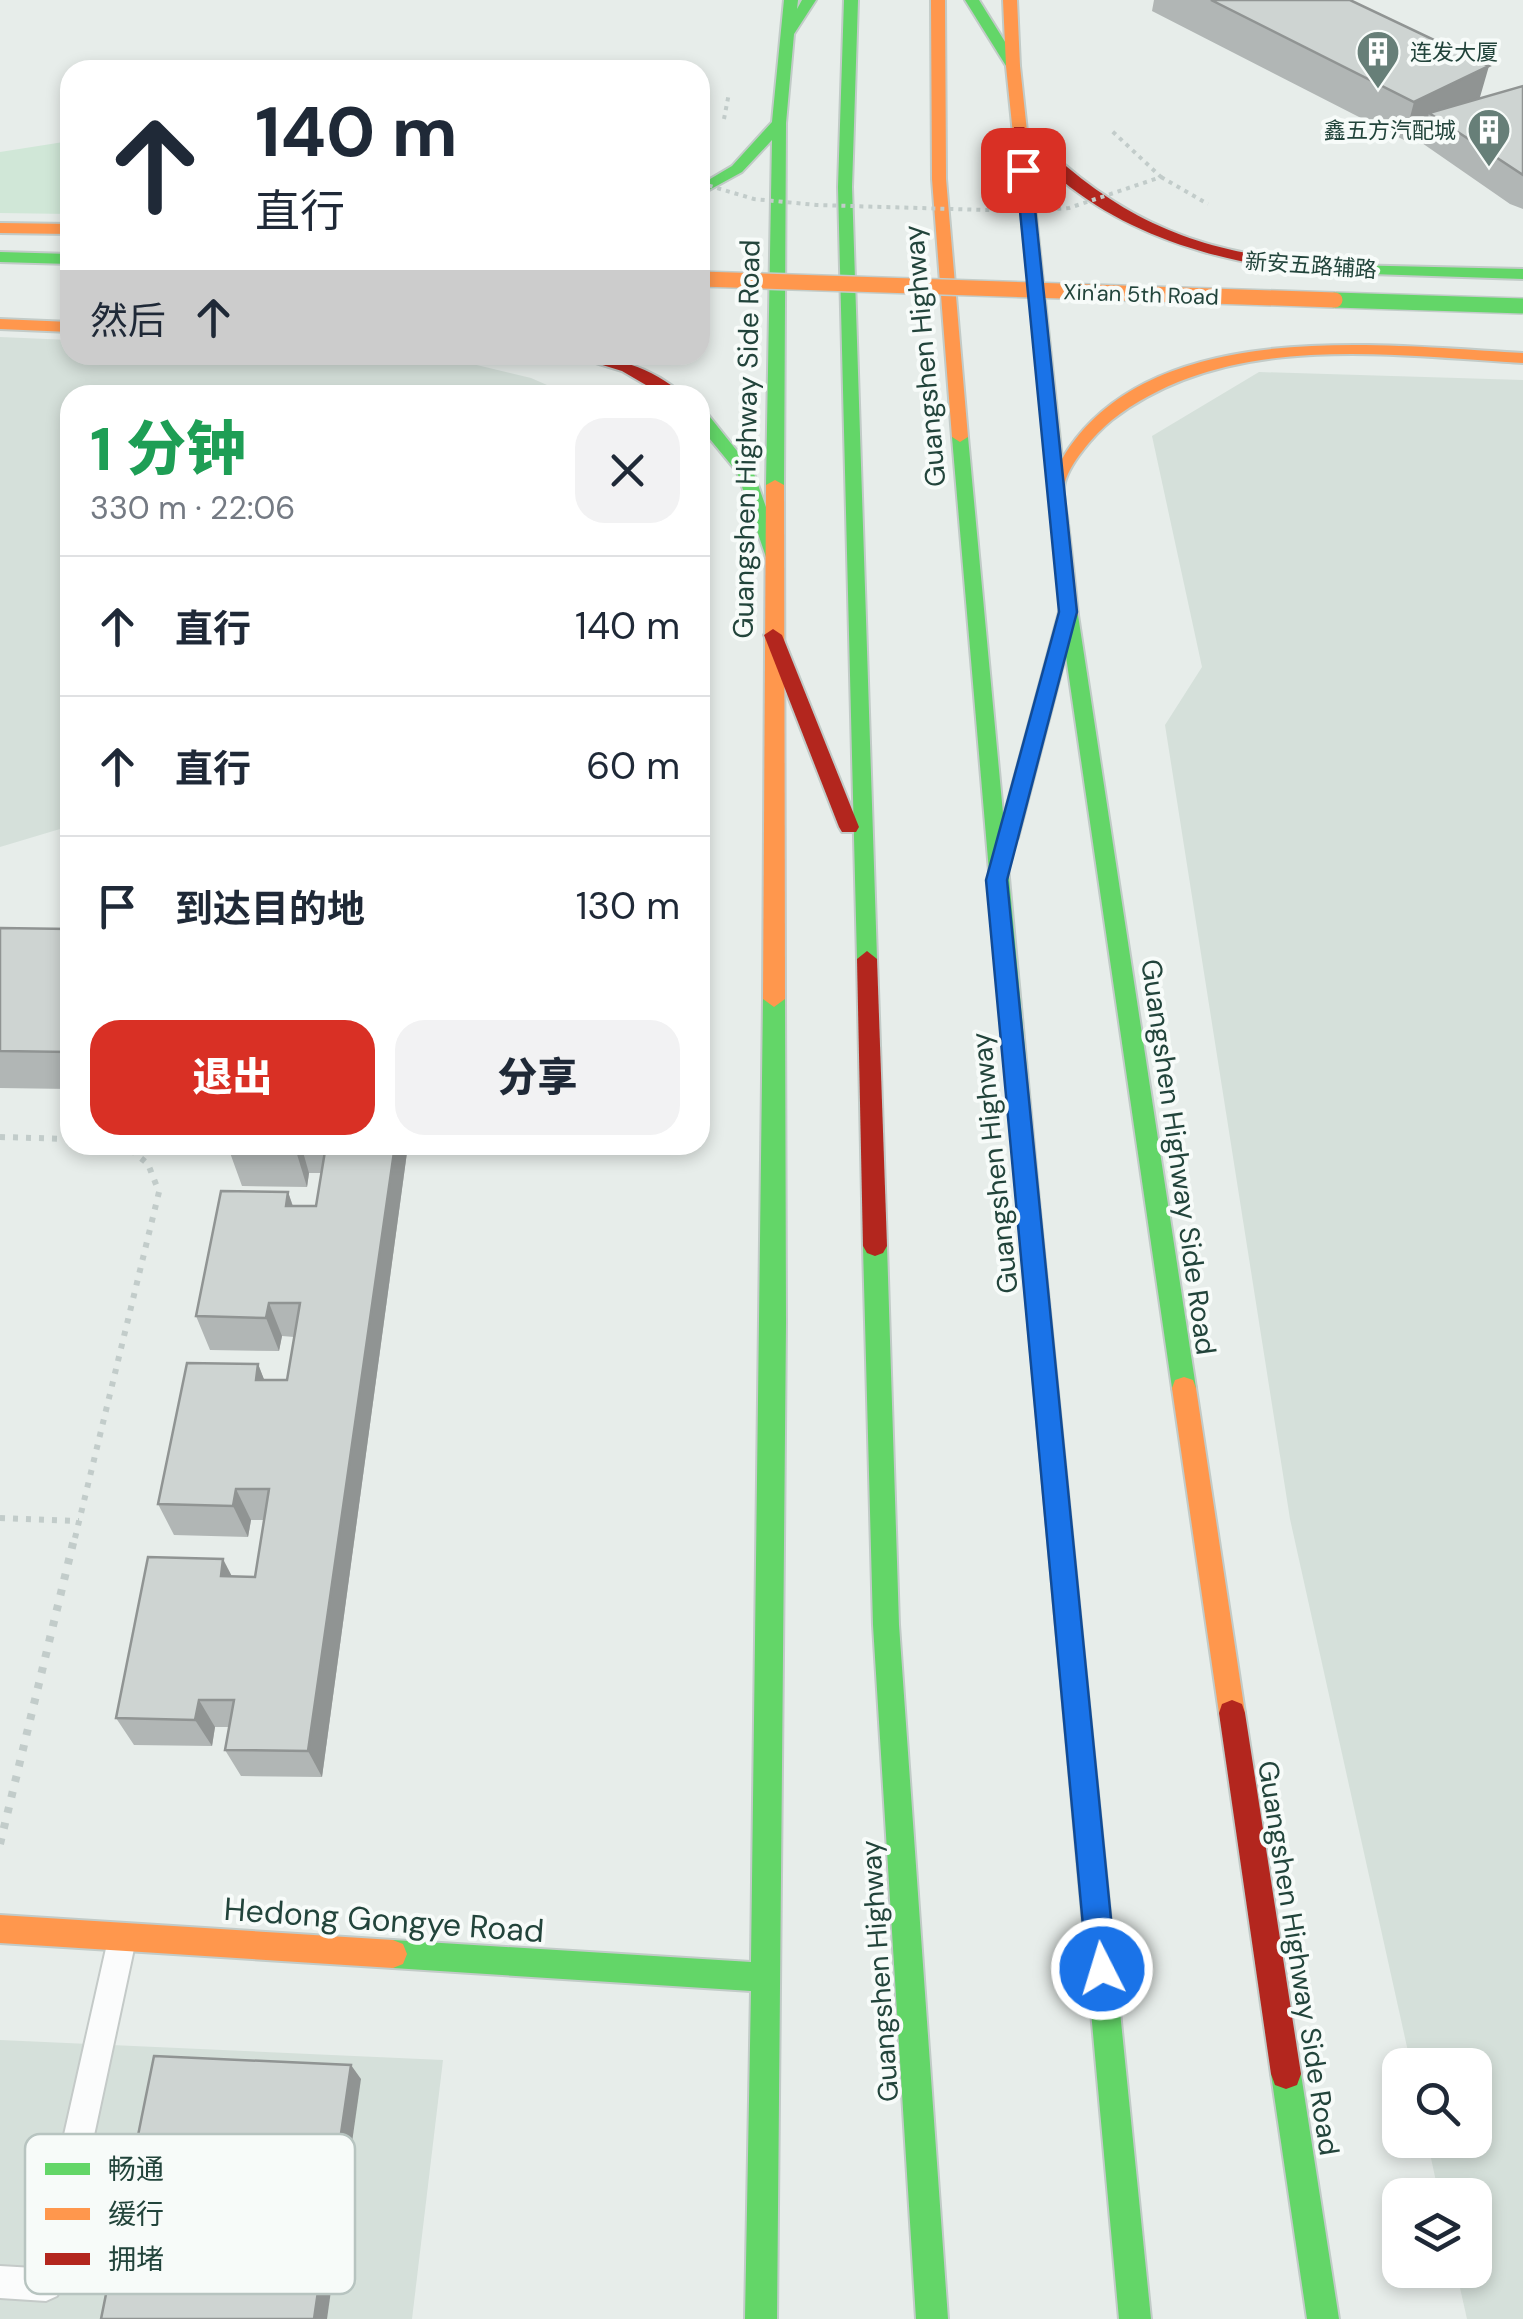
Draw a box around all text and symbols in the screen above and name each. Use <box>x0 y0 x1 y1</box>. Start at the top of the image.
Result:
building icon: 连发大厦 <box>1355 29 1401 90</box>
place label: 连发大厦 <box>1410 38 1498 67</box>
text: 140 m <box>255 87 458 178</box>
icon: ahead <box>90 100 220 230</box>
building icon: 鑫五方汽配城 <box>1466 107 1512 168</box>
place label: 鑫五方汽配城 <box>1324 116 1456 145</box>
pin <box>981 128 1066 213</box>
icon: arrive <box>996 143 1051 198</box>
text: 直行 <box>255 182 345 241</box>
street label: Guangshen Highway <box>895 224 954 488</box>
street label: Guangshen Highway Side Road <box>725 239 768 639</box>
street label: 新安五路辅路 <box>1244 246 1378 285</box>
street label: Xin'an 5th Road <box>1063 277 1219 312</box>
icon: ahead <box>186 290 241 345</box>
text: 然后 <box>90 296 166 346</box>
text: 1 分钟 <box>90 410 246 489</box>
button: close <box>575 418 680 523</box>
text: 330 m · 22:06 <box>90 487 295 529</box>
icon: ahead <box>90 599 145 654</box>
text: 140 m <box>575 601 680 651</box>
text: 直行 <box>175 604 251 654</box>
icon: ahead <box>90 739 145 794</box>
text: 60 m <box>586 741 680 791</box>
text: 直行 <box>175 744 251 794</box>
icon: arrive <box>90 879 145 934</box>
text: 130 m <box>576 881 680 931</box>
text: 到达目的地 <box>175 884 365 934</box>
street label: Guangshen Highway Side Road <box>1132 957 1225 1357</box>
button: 退出 <box>90 1020 375 1135</box>
button: 分享 <box>395 1020 680 1135</box>
street label: Guangshen Highway <box>962 1030 1027 1295</box>
street label: Guangshen Highway Side Road <box>1249 1758 1348 2158</box>
street label: Guangshen Highway <box>852 1839 907 2103</box>
street label: Hedong Gongye Road <box>223 1888 545 1952</box>
position arrow <box>1050 1917 1154 2021</box>
map controls <box>1382 2048 1492 2288</box>
button: search <box>1382 2048 1492 2158</box>
legend <box>25 2134 355 2294</box>
text: 畅通 <box>108 2151 164 2188</box>
button: layers <box>1382 2178 1492 2288</box>
text: 缓行 <box>108 2196 164 2233</box>
text: 拥堵 <box>108 2241 164 2278</box>

